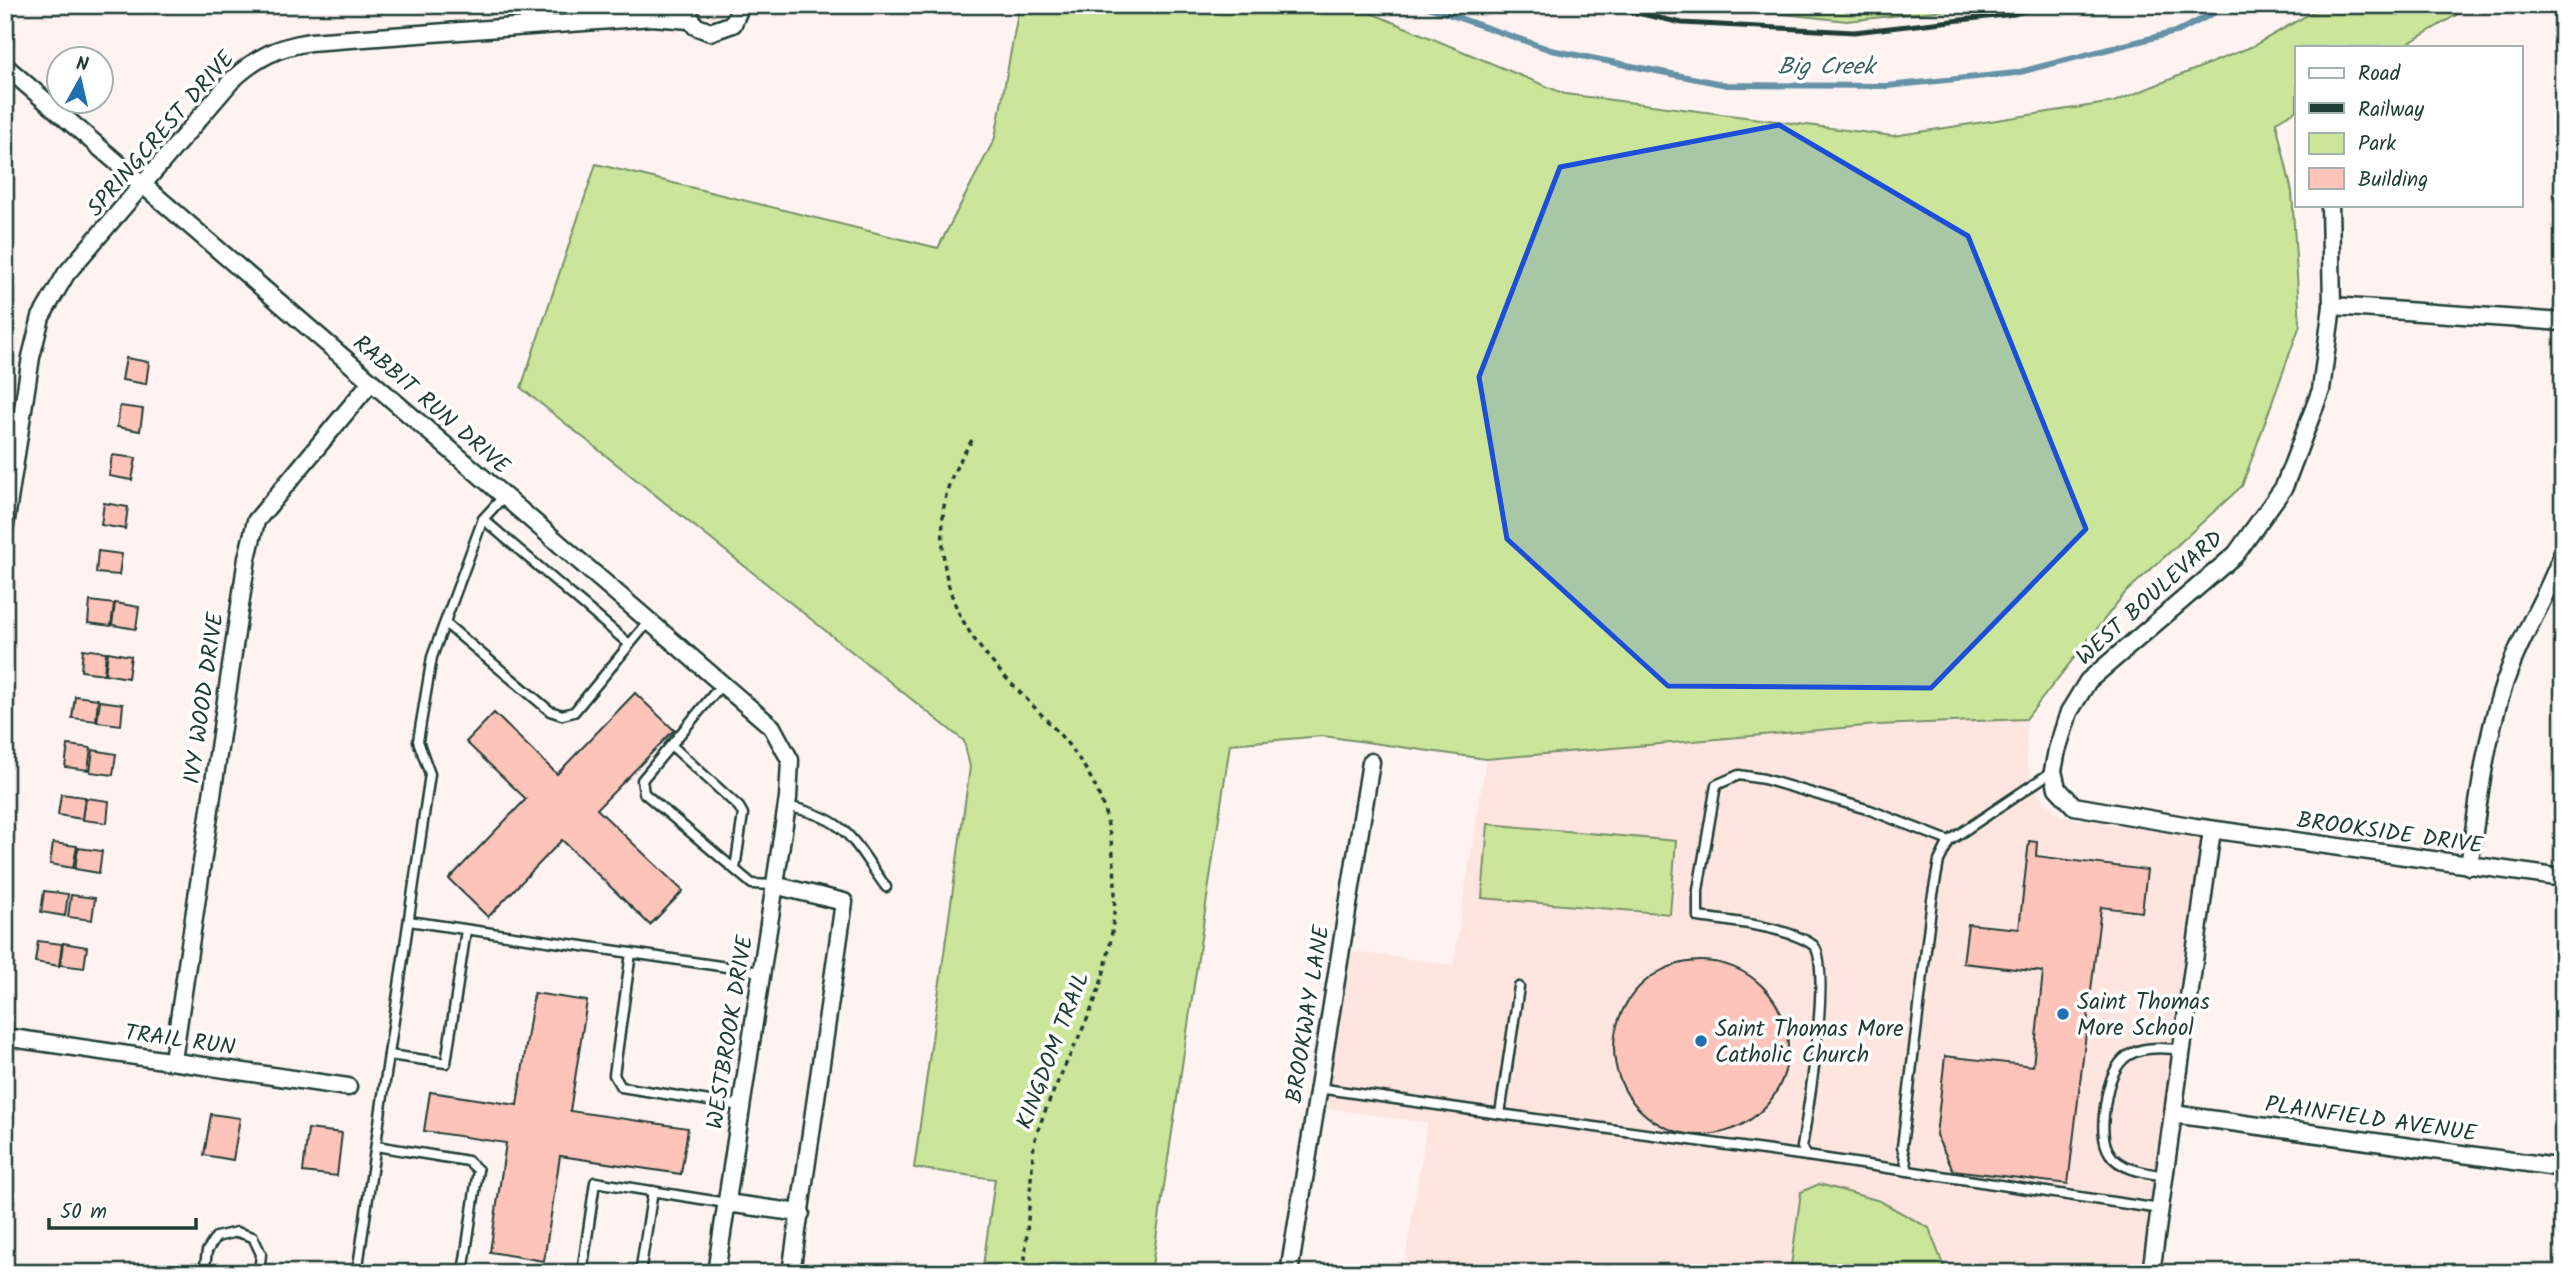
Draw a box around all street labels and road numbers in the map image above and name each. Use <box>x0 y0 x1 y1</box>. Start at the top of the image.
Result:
street label: SPRINGCREST DRIVE <box>81 45 239 221</box>
street label: RABBIT RUN DRIVE <box>344 327 518 485</box>
street label: WEST BOULEVARD <box>2068 522 2232 675</box>
street label: IVY WOOD DRIVE <box>175 610 235 787</box>
street label: BROOKSIDE DRIVE <box>2294 803 2486 865</box>
street label: BROOKWAY LANE <box>1277 922 1341 1106</box>
street label: WESTBROOK DRIVE <box>698 932 764 1132</box>
street label: KINGDOM TRAIL <box>1007 967 1100 1135</box>
street label: TRAIL RUN <box>122 1015 237 1067</box>
street label: PLAINFIELD AVENUE <box>2263 1087 2479 1153</box>

